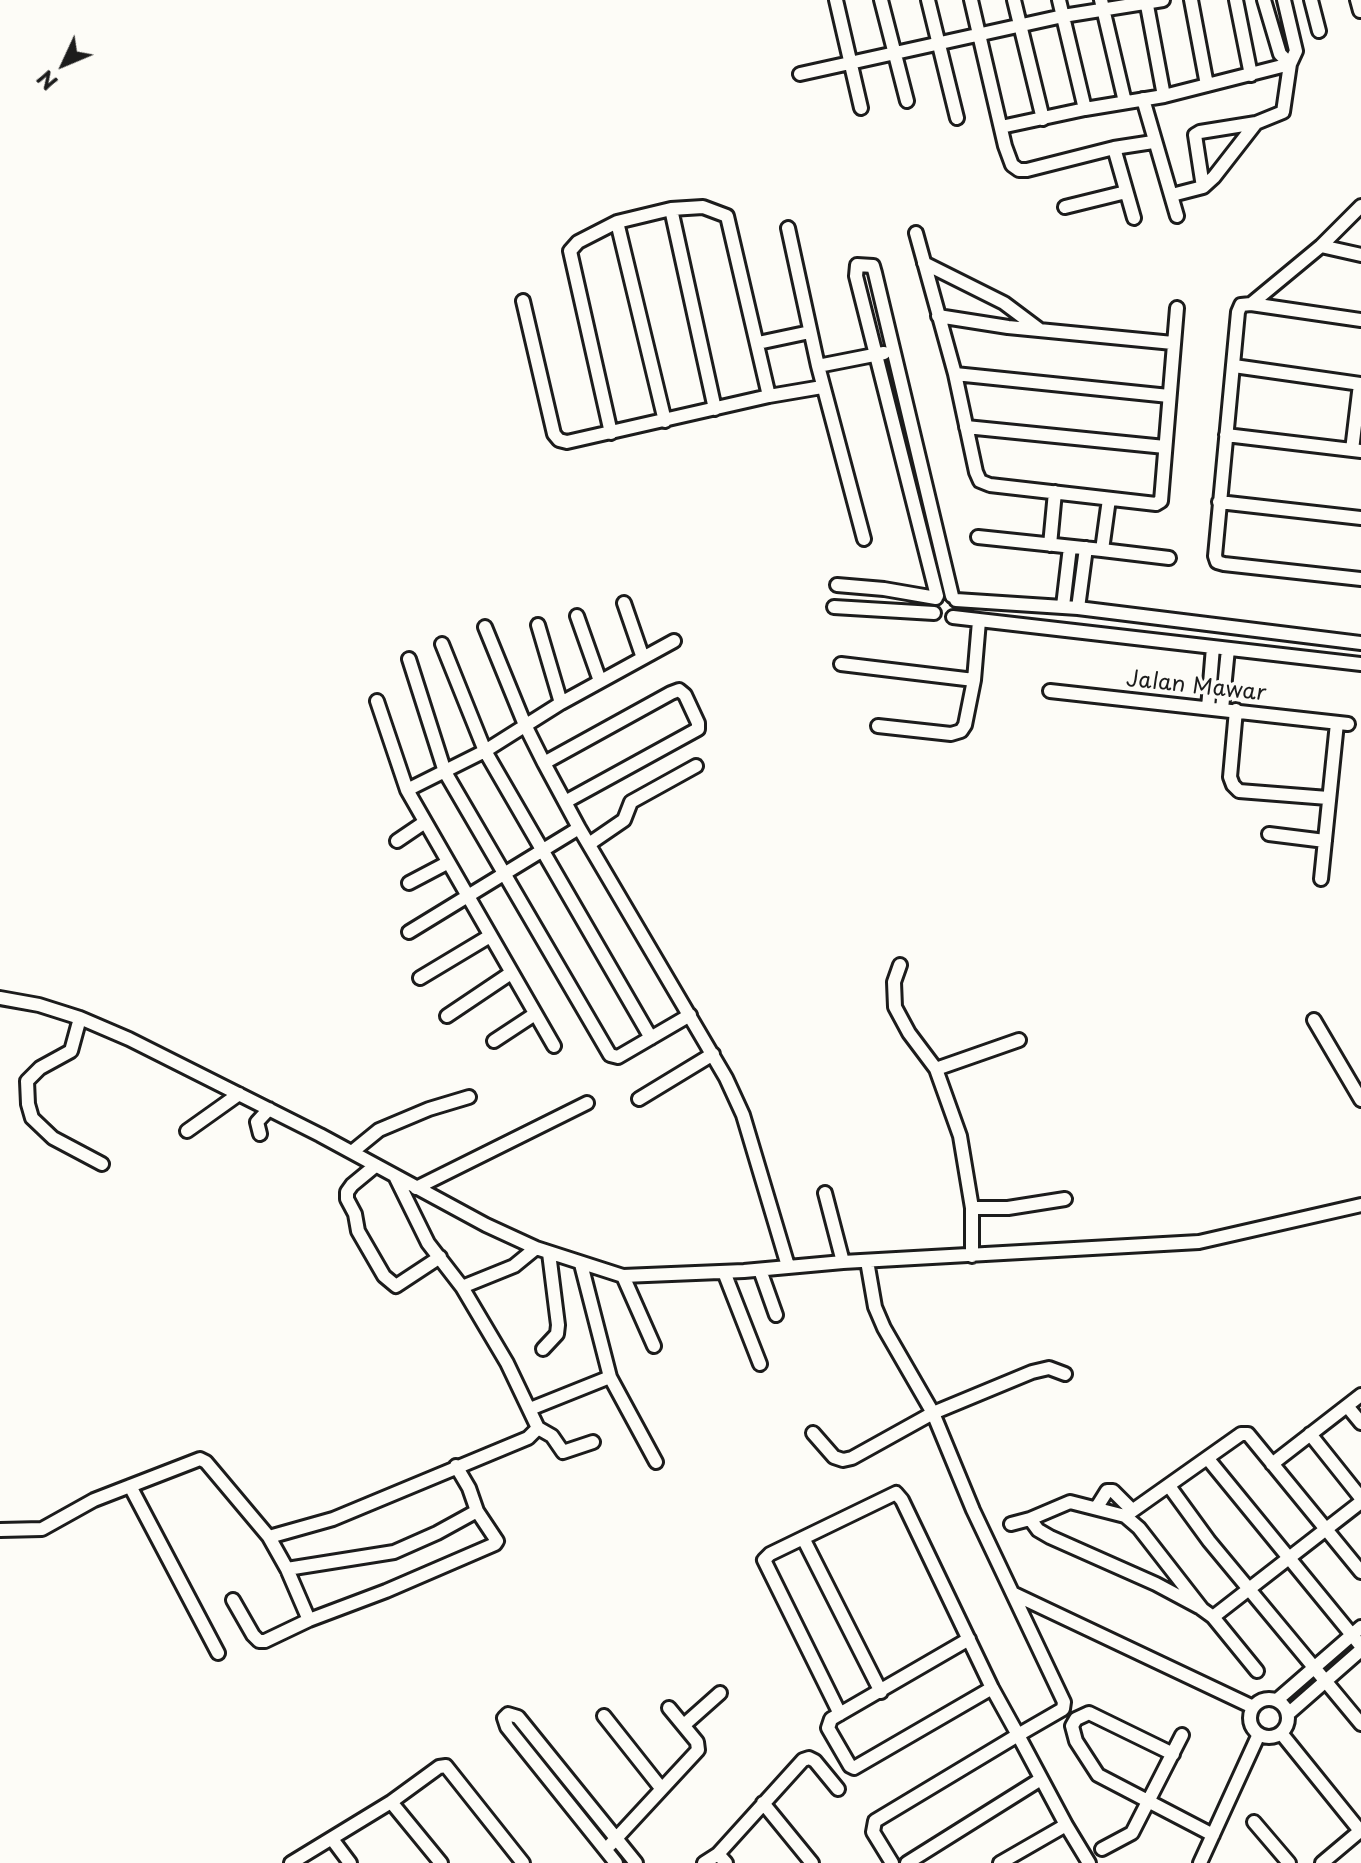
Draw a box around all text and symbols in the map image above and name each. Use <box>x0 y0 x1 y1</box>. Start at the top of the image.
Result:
north arrow <box>24 24 104 104</box>
text: N <box>28 63 64 99</box>
street label: Jalan Mawar <box>1125 667 1267 707</box>

